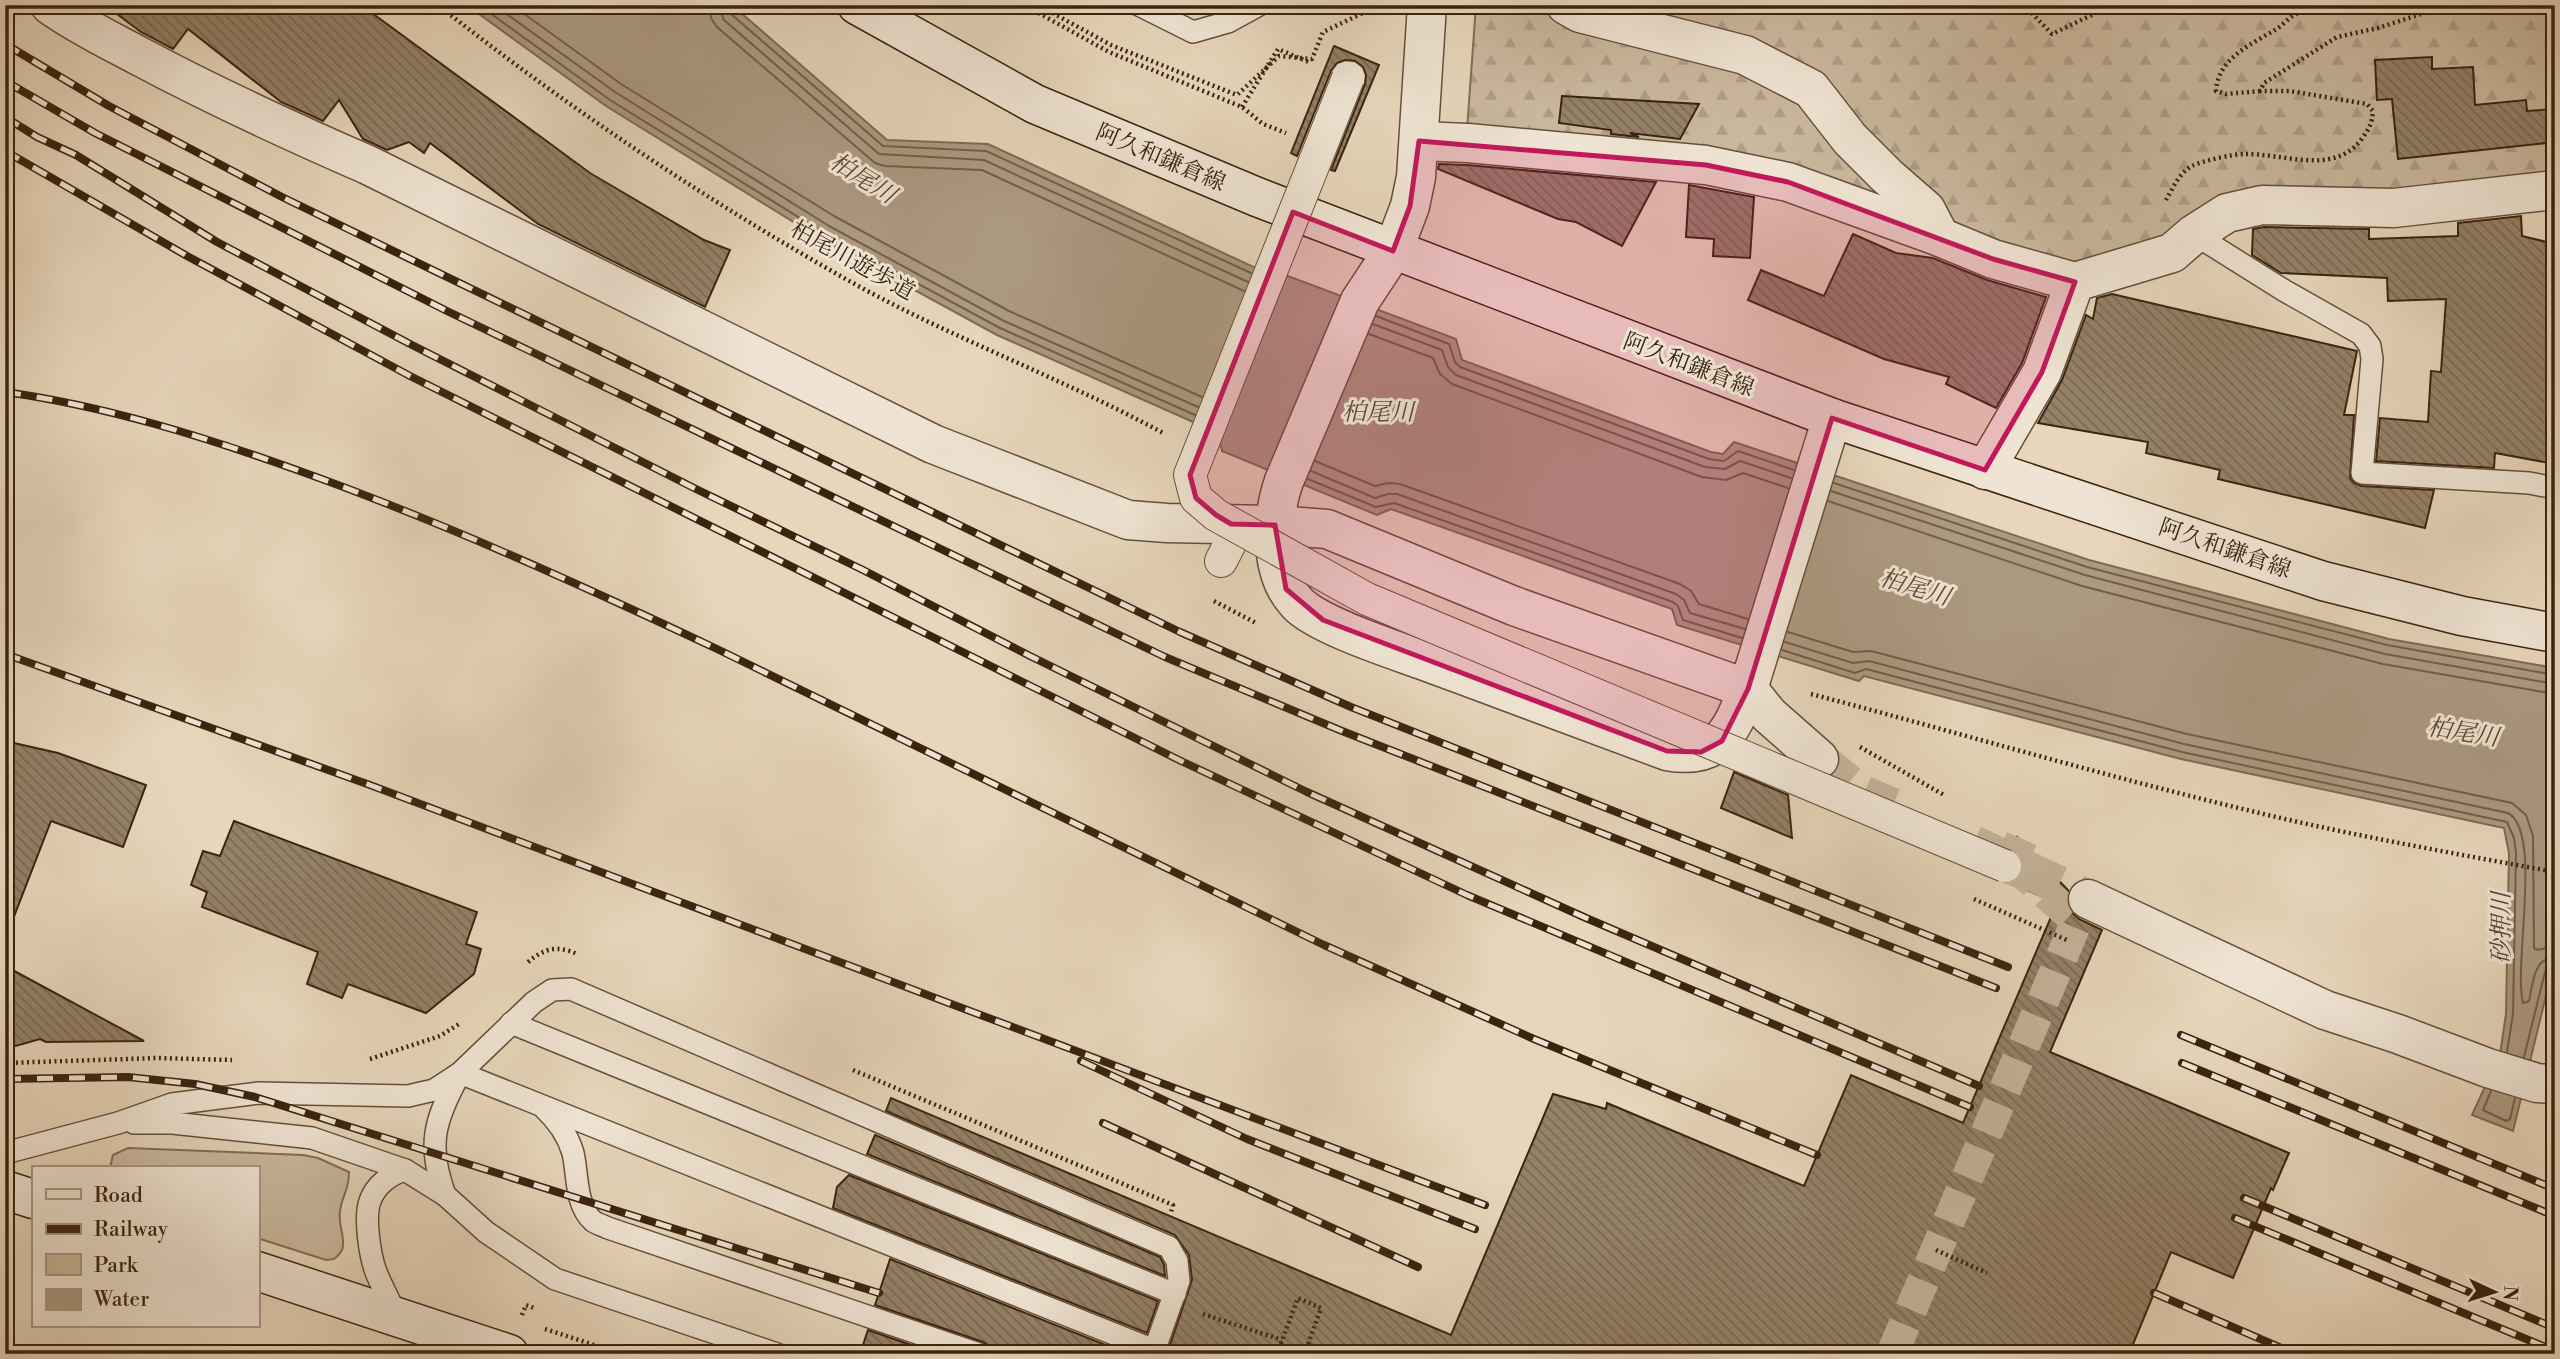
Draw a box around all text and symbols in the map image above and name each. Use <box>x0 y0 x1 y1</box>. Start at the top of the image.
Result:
street label: 阿久和鎌倉線 <box>1092 118 1230 198</box>
water label: 柏尾川 <box>824 147 903 212</box>
street label: 柏尾川遊歩道 <box>785 215 920 307</box>
street label: 阿久和鎌倉線 <box>1619 327 1758 403</box>
water label: 柏尾川 <box>1342 398 1417 428</box>
street label: 阿久和鎌倉線 <box>2155 513 2294 585</box>
water label: 柏尾川 <box>1876 563 1956 614</box>
water label: 柏尾川 <box>2425 713 2504 754</box>
water label: 砂押川 <box>2487 889 2517 964</box>
legend <box>32 1166 259 1328</box>
text: Road <box>94 1183 143 1209</box>
text: Railway <box>94 1217 169 1243</box>
text: Park <box>94 1253 139 1279</box>
north arrow <box>2458 1258 2528 1328</box>
text: N <box>2497 1285 2522 1301</box>
text: Water <box>93 1287 149 1313</box>

